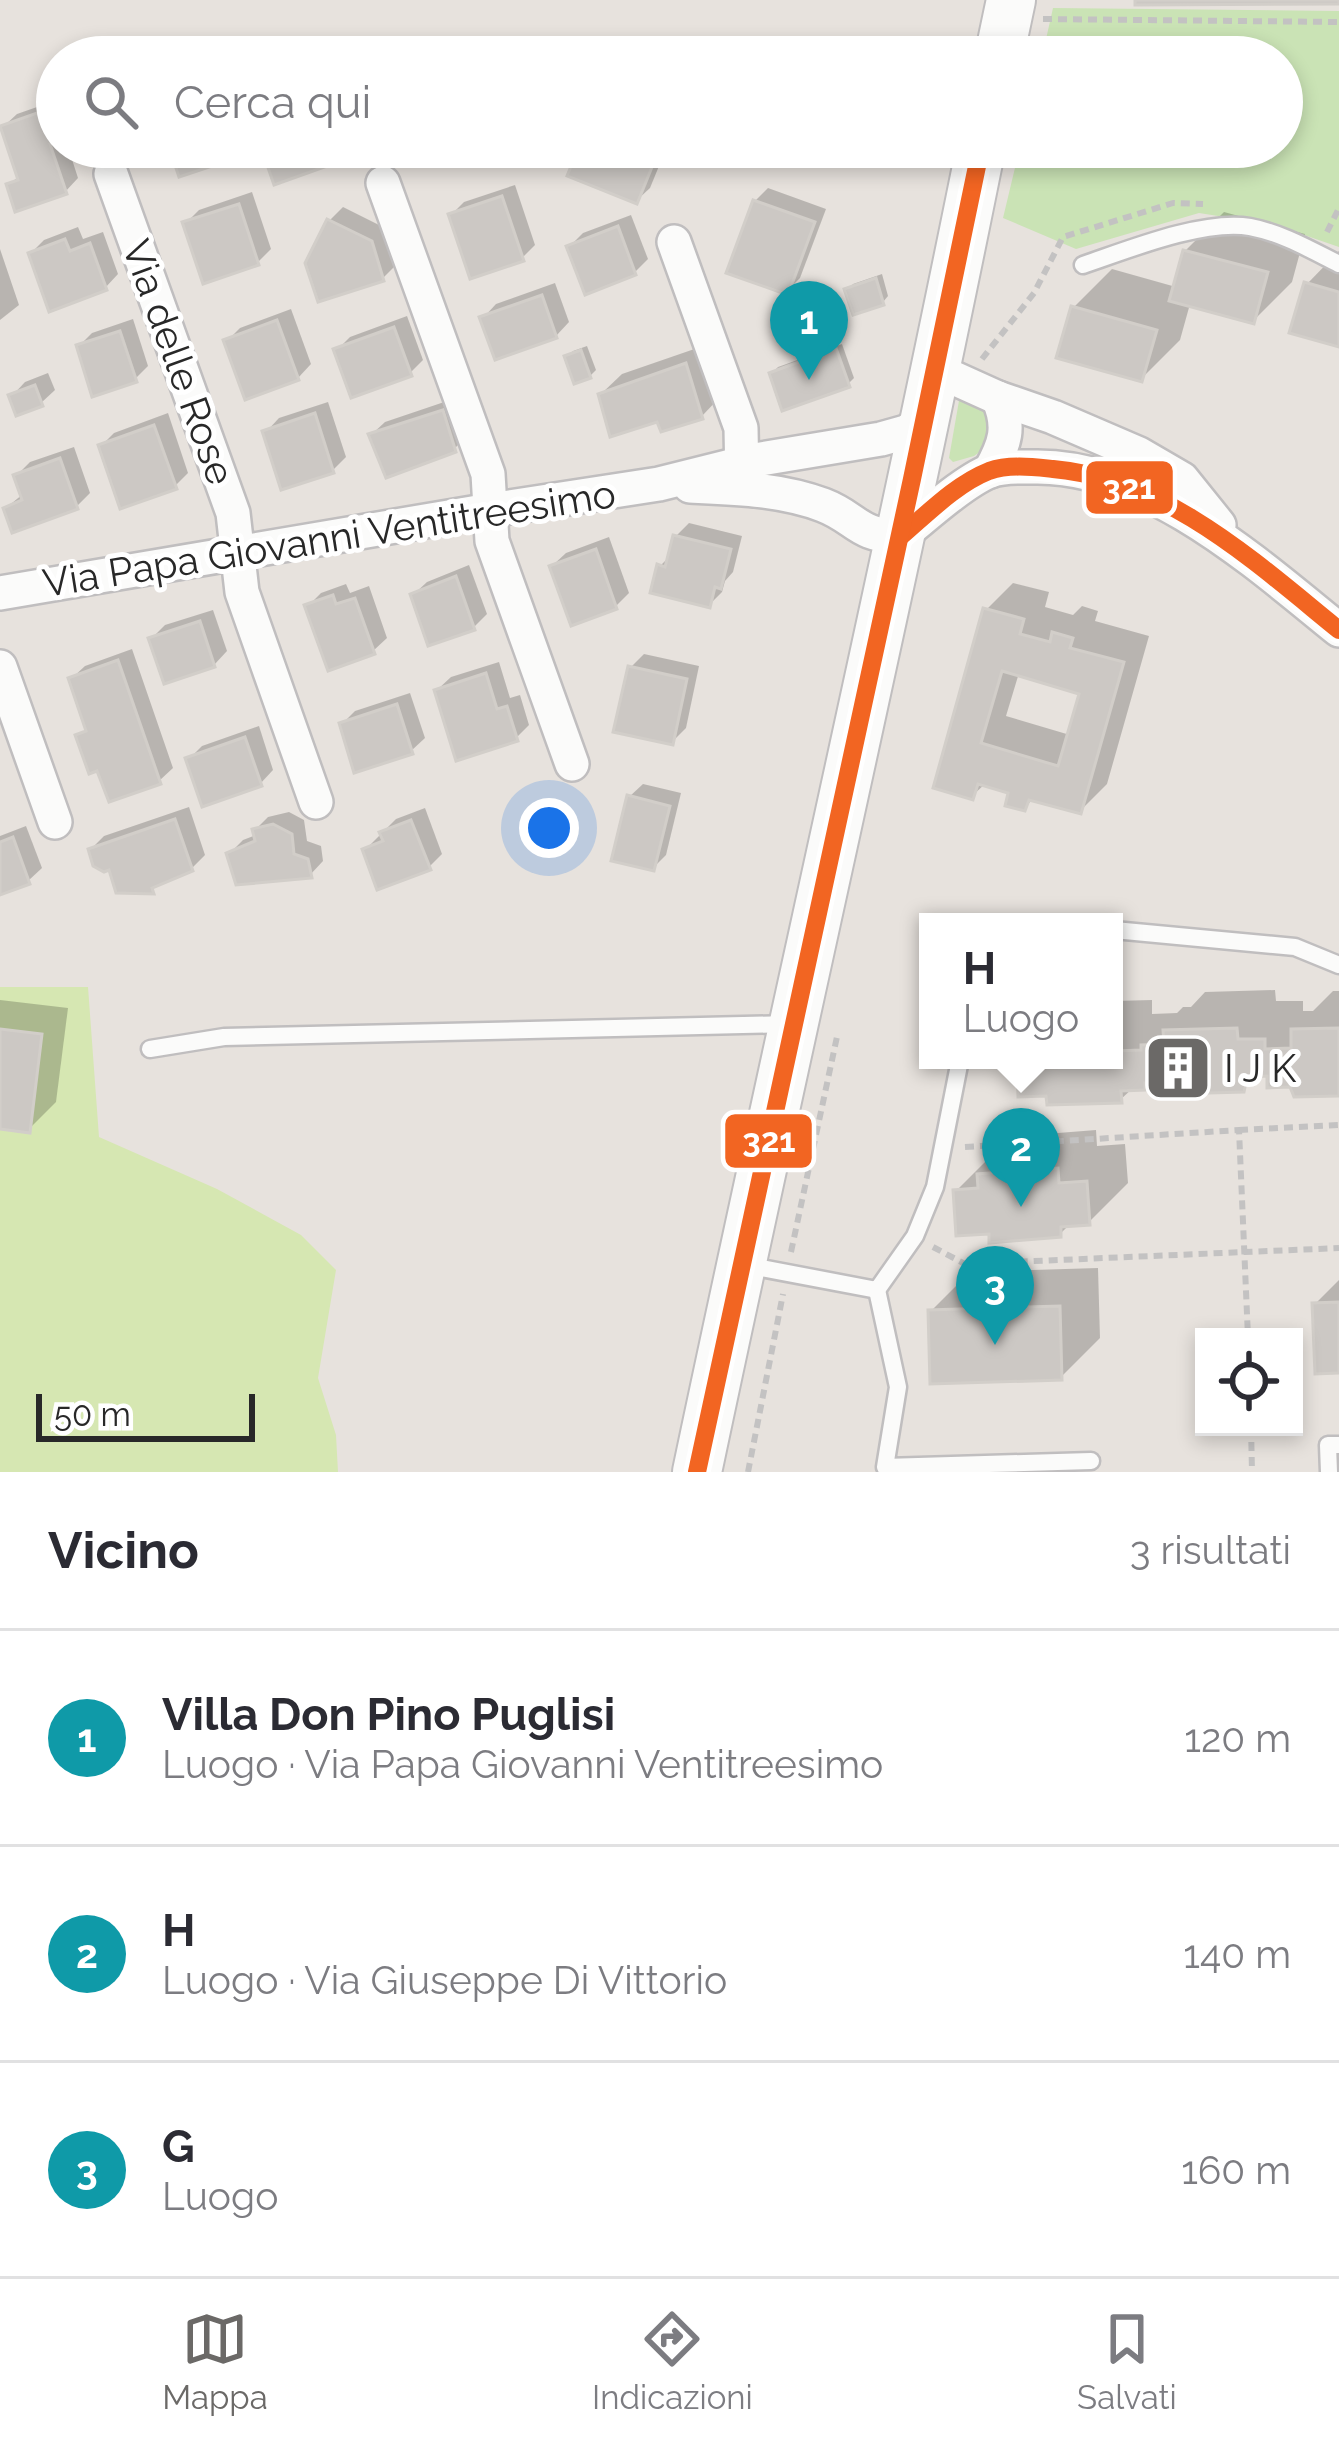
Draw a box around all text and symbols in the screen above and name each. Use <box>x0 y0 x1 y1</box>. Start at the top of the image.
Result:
search box <box>36 36 1303 168</box>
icon: search <box>78 69 144 135</box>
text: Cerca qui <box>174 76 371 129</box>
street label: Via delle Rose <box>113 233 245 491</box>
pin: 1 <box>770 281 848 380</box>
line badge: 321 <box>1084 459 1175 516</box>
text: 321 <box>1102 468 1156 507</box>
street label: Via Papa Giovanni Ventitreesimo <box>39 470 619 606</box>
your location <box>519 798 579 858</box>
popup <box>919 913 1123 1069</box>
text: H <box>963 942 996 995</box>
text: Luogo <box>963 995 1079 1041</box>
building icon: I J K <box>1143 1033 1213 1103</box>
place label: I J K <box>1224 1045 1297 1091</box>
pin: 2 <box>982 1108 1060 1207</box>
line badge: 321 <box>723 1112 814 1170</box>
text: 321 <box>742 1121 796 1160</box>
pin: 3 <box>956 1246 1034 1345</box>
map controls <box>1195 1328 1303 1436</box>
button: locate <box>1195 1328 1303 1436</box>
scale bar <box>36 1388 255 1441</box>
text: 50 m <box>54 1395 131 1434</box>
text: Vicino <box>48 1520 199 1580</box>
text: 3 risultati <box>1130 1527 1291 1573</box>
text: Villa Don Pino Puglisi <box>162 1688 615 1741</box>
text: 1 <box>77 1715 97 1761</box>
text: 120 m <box>1184 1715 1291 1761</box>
text: Luogo · Via Papa Giovanni Ventitreesimo <box>162 1741 883 1787</box>
text: H <box>162 1904 196 1957</box>
text: 2 <box>76 1931 98 1977</box>
text: 140 m <box>1183 1931 1291 1977</box>
text: Luogo · Via Giuseppe Di Vittorio <box>162 1957 727 2003</box>
text: G <box>162 2120 195 2173</box>
text: 3 <box>76 2147 98 2193</box>
text: 160 m <box>1181 2147 1291 2193</box>
text: Luogo <box>162 2173 278 2219</box>
tab: Mappa <box>162 2306 268 2417</box>
tab: Indicazioni <box>592 2306 753 2417</box>
tab: Salvati <box>1077 2306 1177 2417</box>

